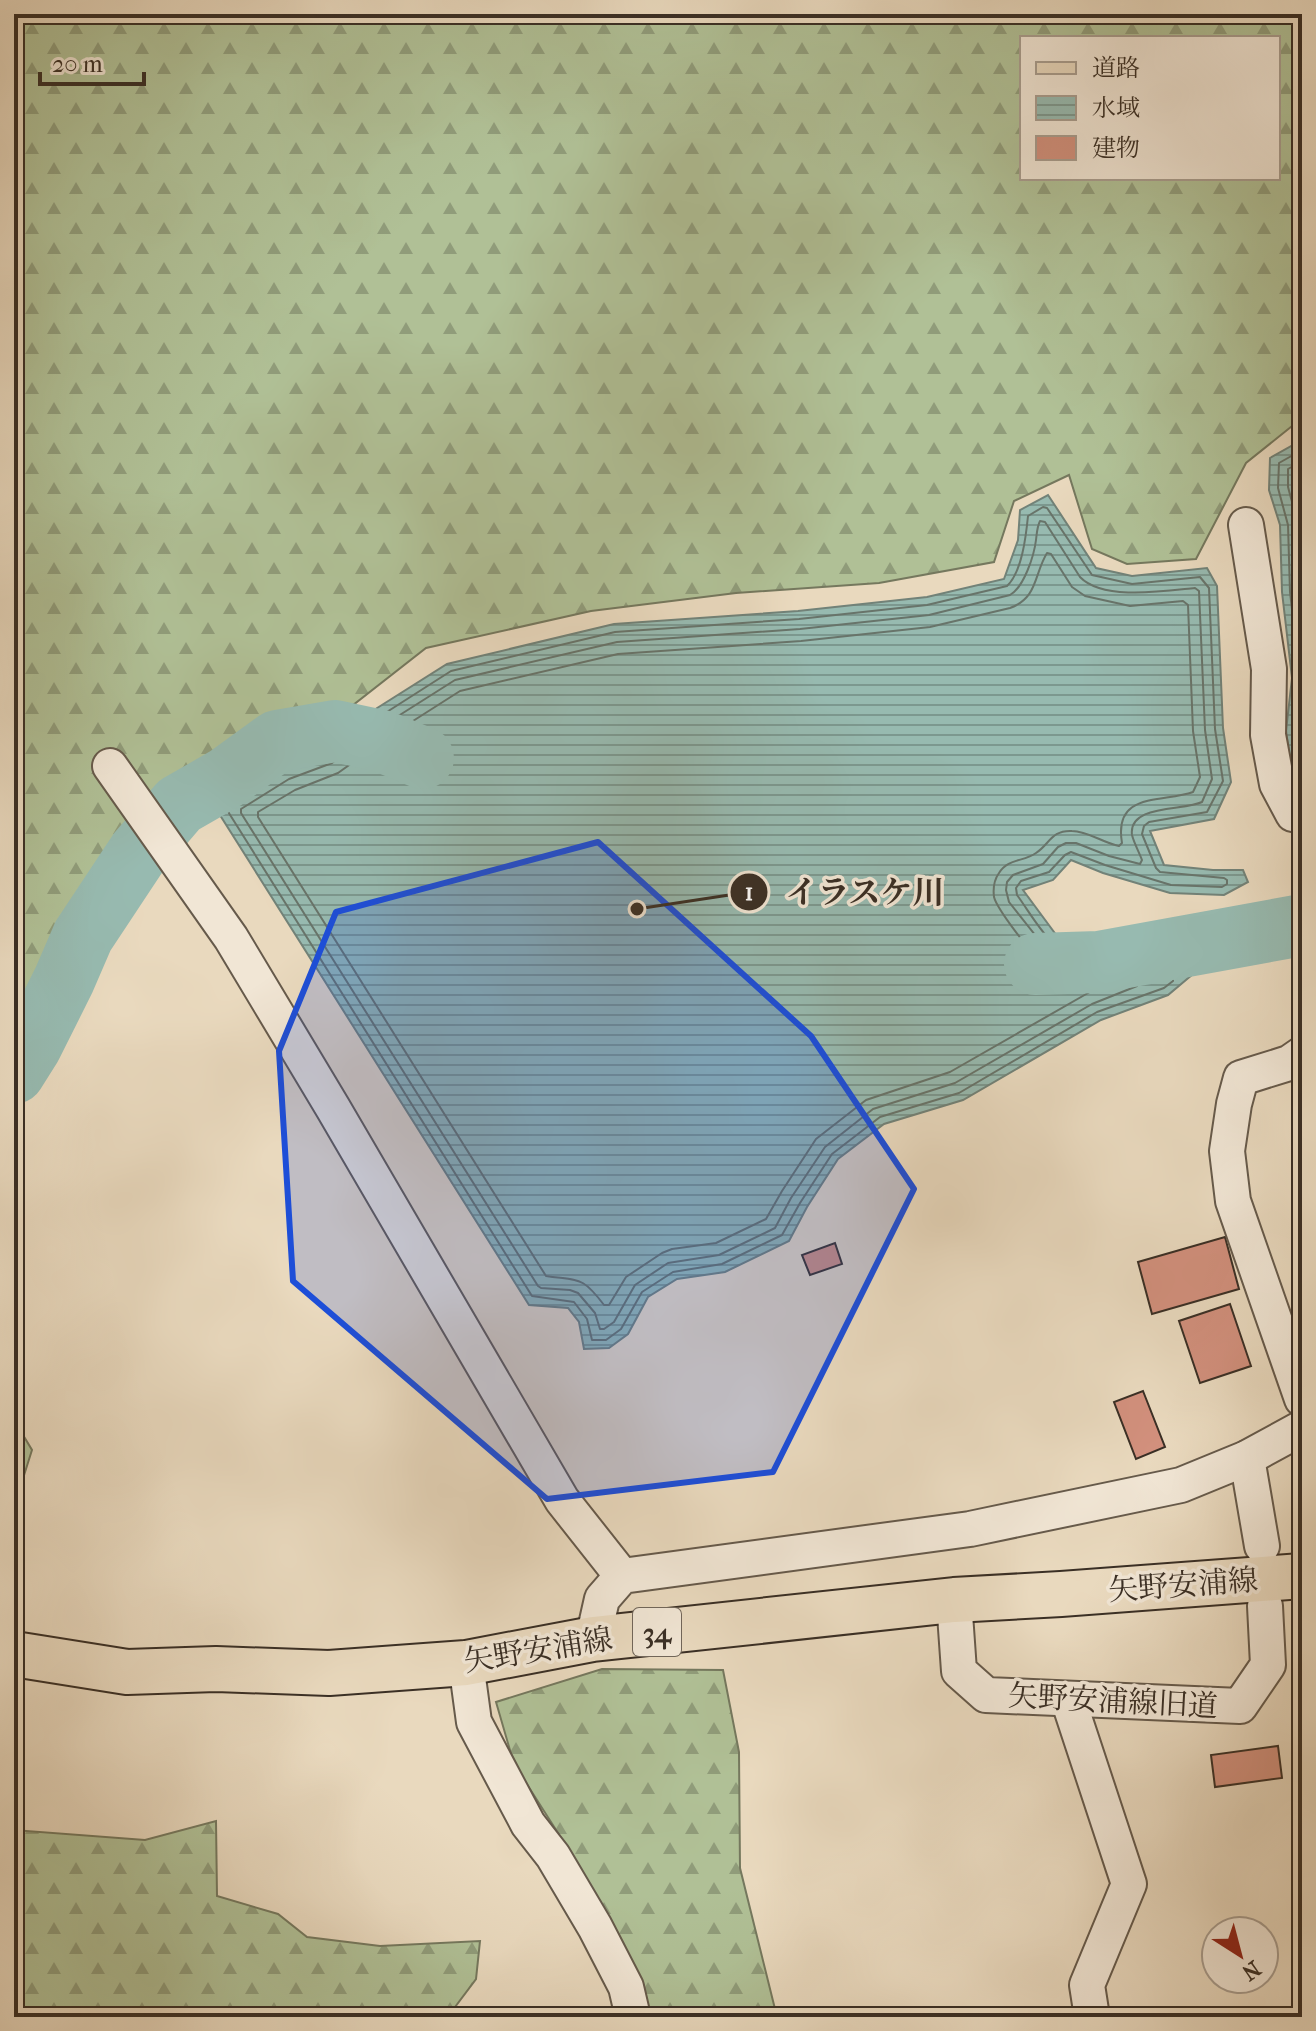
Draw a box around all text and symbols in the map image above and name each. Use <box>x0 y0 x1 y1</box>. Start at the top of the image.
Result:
scale bar <box>40 36 144 86</box>
legend <box>1020 36 1280 180</box>
text: 20 m <box>52 50 103 78</box>
text: 道路 <box>1092 54 1140 82</box>
text: 水域 <box>1092 94 1140 122</box>
text: 建物 <box>1092 134 1140 162</box>
callout: イラスケ川 <box>729 864 961 920</box>
text: イラスケ川 <box>785 874 945 911</box>
text: 1 <box>745 878 753 906</box>
street label: 矢野安浦線 <box>1107 1563 1259 1608</box>
road number: 34 <box>633 1608 681 1656</box>
street label: 矢野安浦線 <box>461 1621 615 1680</box>
street label: 矢野安浦線旧道 <box>1007 1679 1219 1724</box>
north arrow <box>1200 1915 1280 1995</box>
text: N <box>1237 1955 1266 1986</box>

